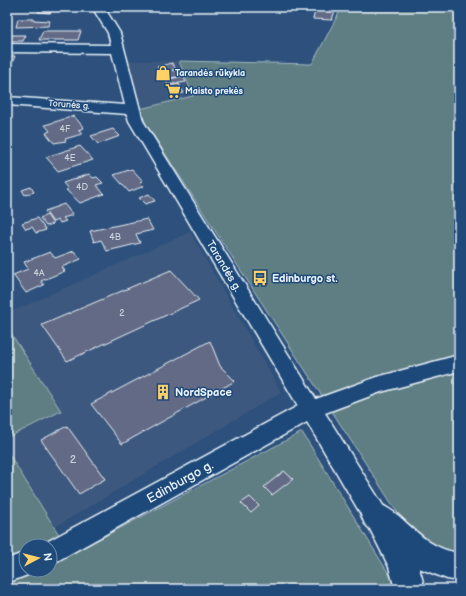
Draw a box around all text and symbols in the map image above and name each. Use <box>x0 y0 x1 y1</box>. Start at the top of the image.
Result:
shop icon: Tarandės rūkykla <box>154 64 172 82</box>
place label: Tarandės rūkykla <box>175 68 245 79</box>
supermarket icon: Maisto prekės <box>164 82 182 100</box>
place label: Maisto prekės <box>185 86 244 97</box>
street label: Torunės g. <box>48 98 90 112</box>
house number: 4F <box>60 124 71 135</box>
house number: 4E <box>64 153 76 164</box>
house number: 4D <box>76 182 88 193</box>
house number: 4B <box>109 232 121 243</box>
street label: Tarandės g. <box>204 238 244 294</box>
house number: 4A <box>34 268 45 279</box>
bus stop icon: Edinburgo st. <box>251 269 269 287</box>
place label: Edinburgo st. <box>272 272 338 285</box>
house number: 2 <box>119 308 125 319</box>
building icon: NordSpace <box>154 383 172 401</box>
place label: NordSpace <box>175 386 232 399</box>
house number: 2 <box>70 453 77 466</box>
street label: Edinburgo g. <box>144 457 217 507</box>
north arrow <box>18 538 58 578</box>
text: N <box>40 552 54 562</box>

